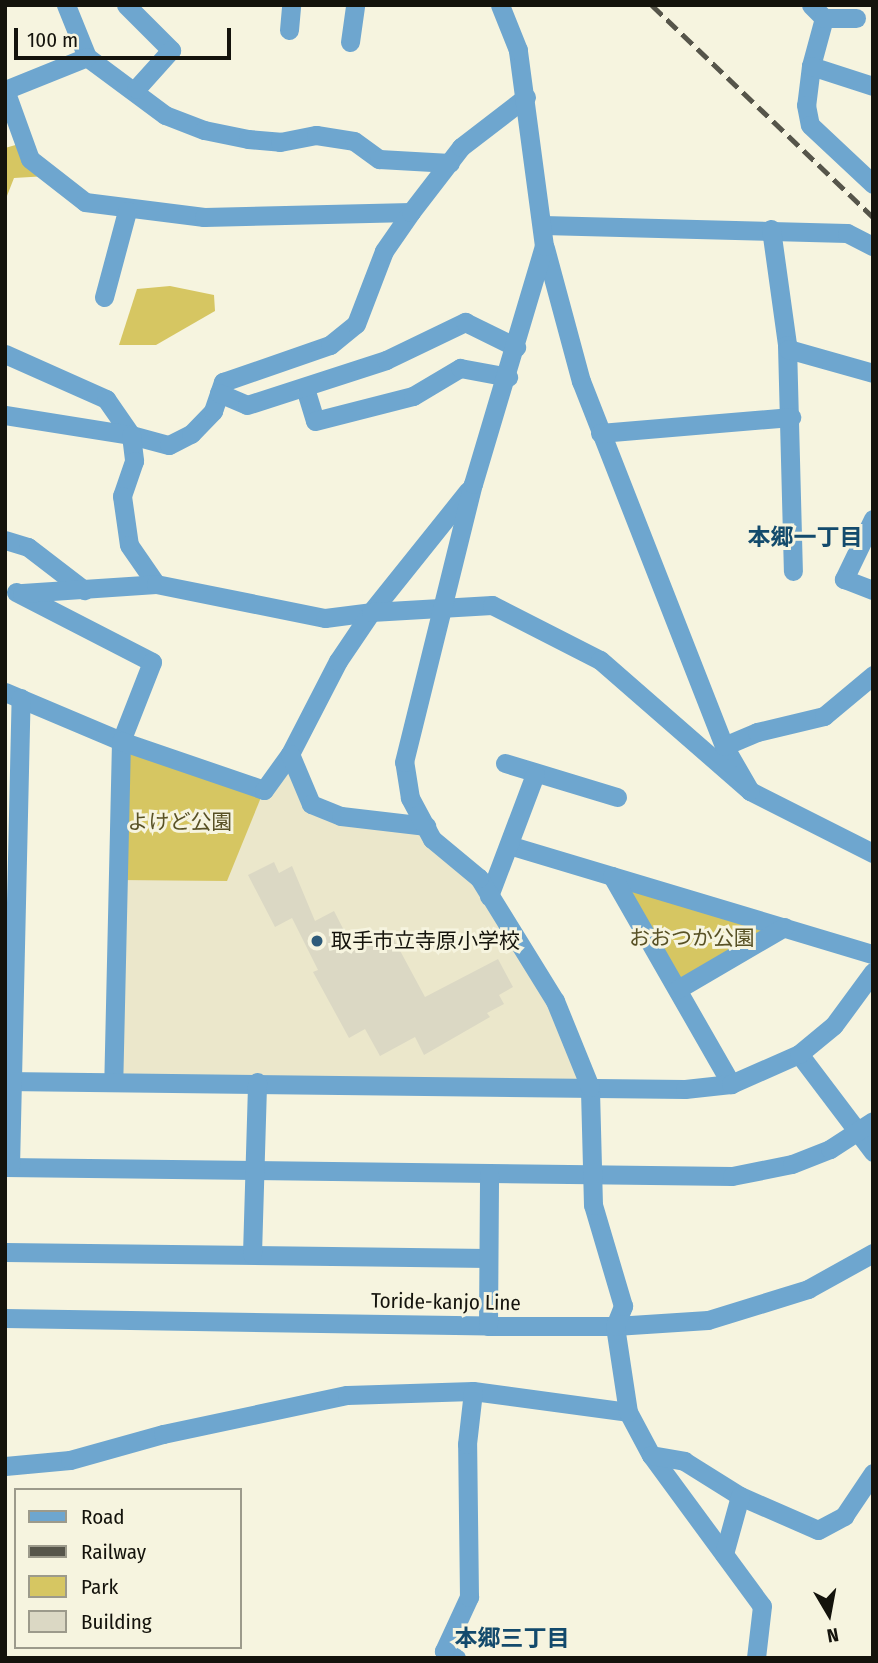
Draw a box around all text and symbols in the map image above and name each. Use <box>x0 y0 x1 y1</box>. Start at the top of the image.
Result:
scale bar <box>18 14 234 58</box>
text: 100 m <box>27 27 78 53</box>
district label: 本郷一丁目 <box>748 523 862 551</box>
park label: よけど公園 <box>128 809 232 835</box>
park label: おおつか公園 <box>629 925 755 951</box>
place label: 取手市立寺原小学校 <box>331 928 520 954</box>
marker: 取手市立寺原小学校 <box>309 933 325 949</box>
street label: Toride-kanjo Line <box>371 1288 521 1316</box>
legend <box>14 1488 242 1649</box>
text: Road <box>81 1504 125 1530</box>
text: Railway <box>81 1539 146 1565</box>
text: Park <box>81 1574 118 1600</box>
north arrow <box>794 1579 864 1649</box>
text: Building <box>81 1609 152 1635</box>
text: N <box>825 1623 840 1647</box>
district label: 本郷三丁目 <box>455 1624 569 1652</box>

